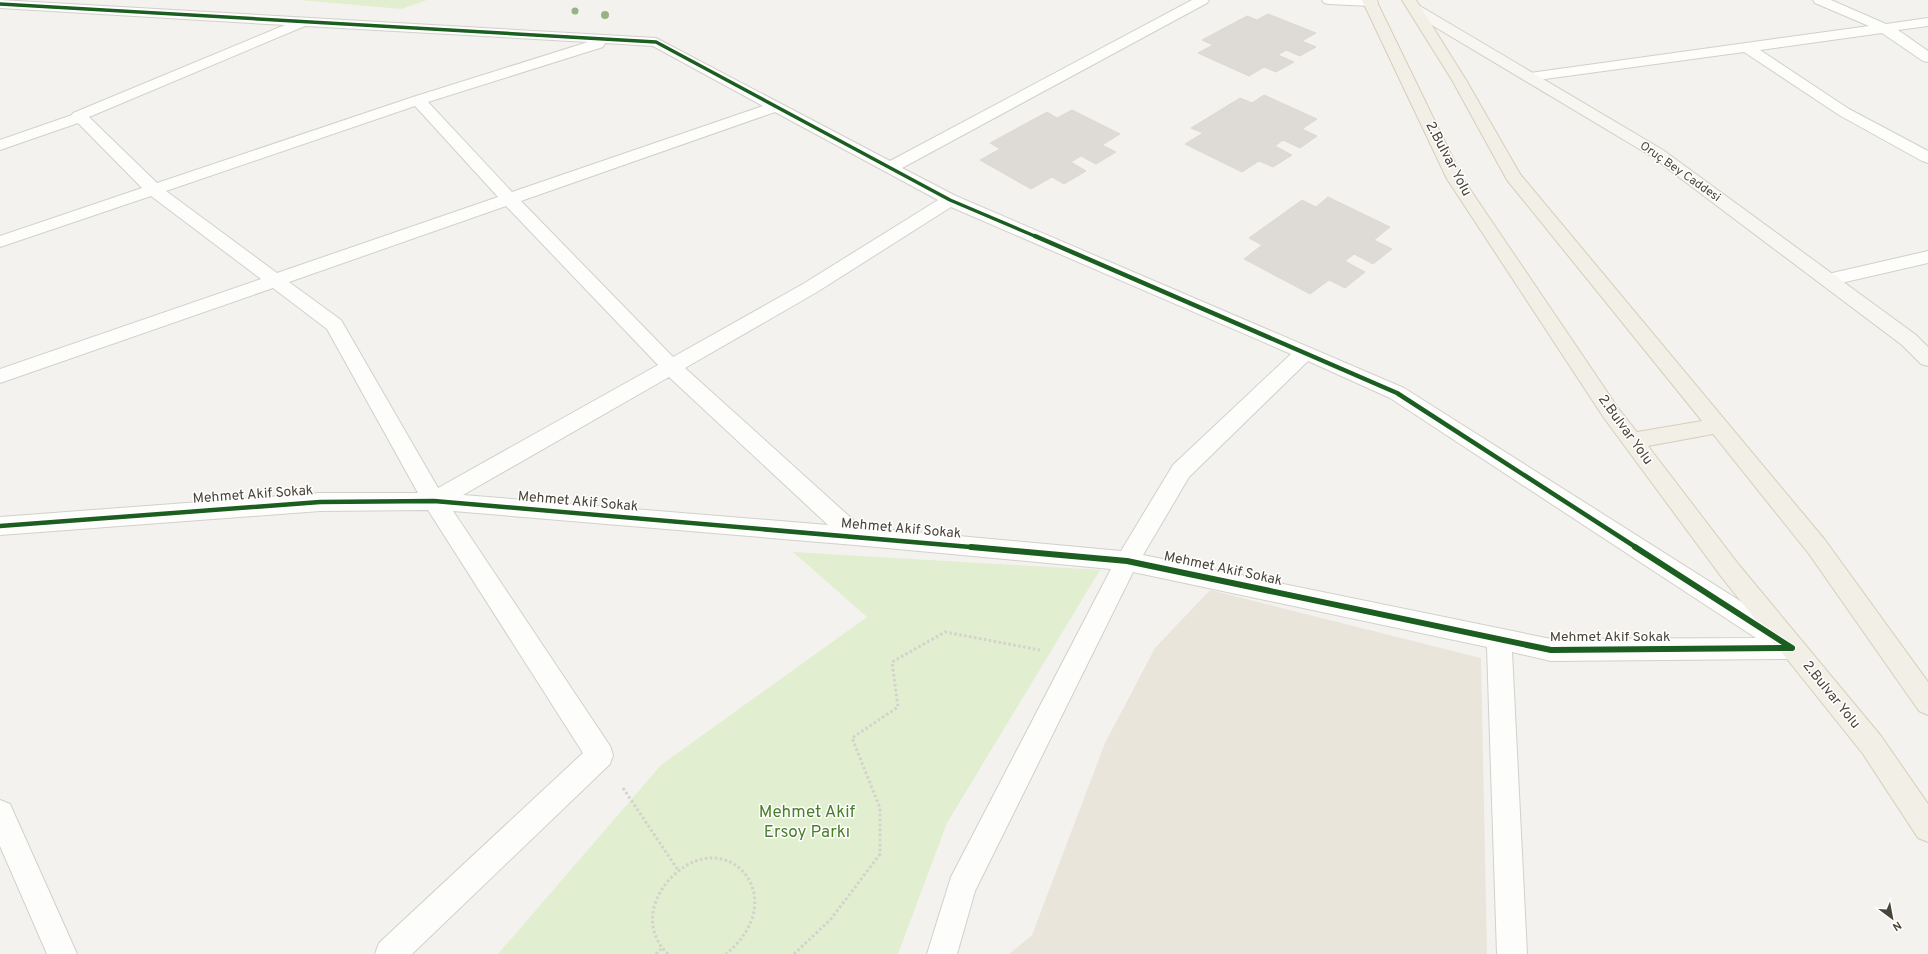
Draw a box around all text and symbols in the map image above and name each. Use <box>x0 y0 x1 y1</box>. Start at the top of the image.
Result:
street label: 2.Bulvar Yolu <box>1421 119 1475 199</box>
street label: Oruç Bey Caddesi <box>1637 138 1723 206</box>
street label: 2.Bulvar Yolu <box>1594 392 1656 468</box>
street label: Mehmet Akif Sokak <box>192 482 314 508</box>
street label: Mehmet Akif Sokak <box>517 488 639 516</box>
street label: Mehmet Akif Sokak <box>840 515 962 543</box>
street label: Mehmet Akif Sokak <box>1162 548 1284 590</box>
street label: Mehmet Akif Sokak <box>1550 629 1670 646</box>
street label: 2.Bulvar Yolu <box>1799 658 1863 732</box>
park label: Mehmet Akif Ersoy Parkı <box>759 802 856 844</box>
north arrow <box>1872 898 1912 938</box>
text: N <box>1890 918 1904 934</box>

